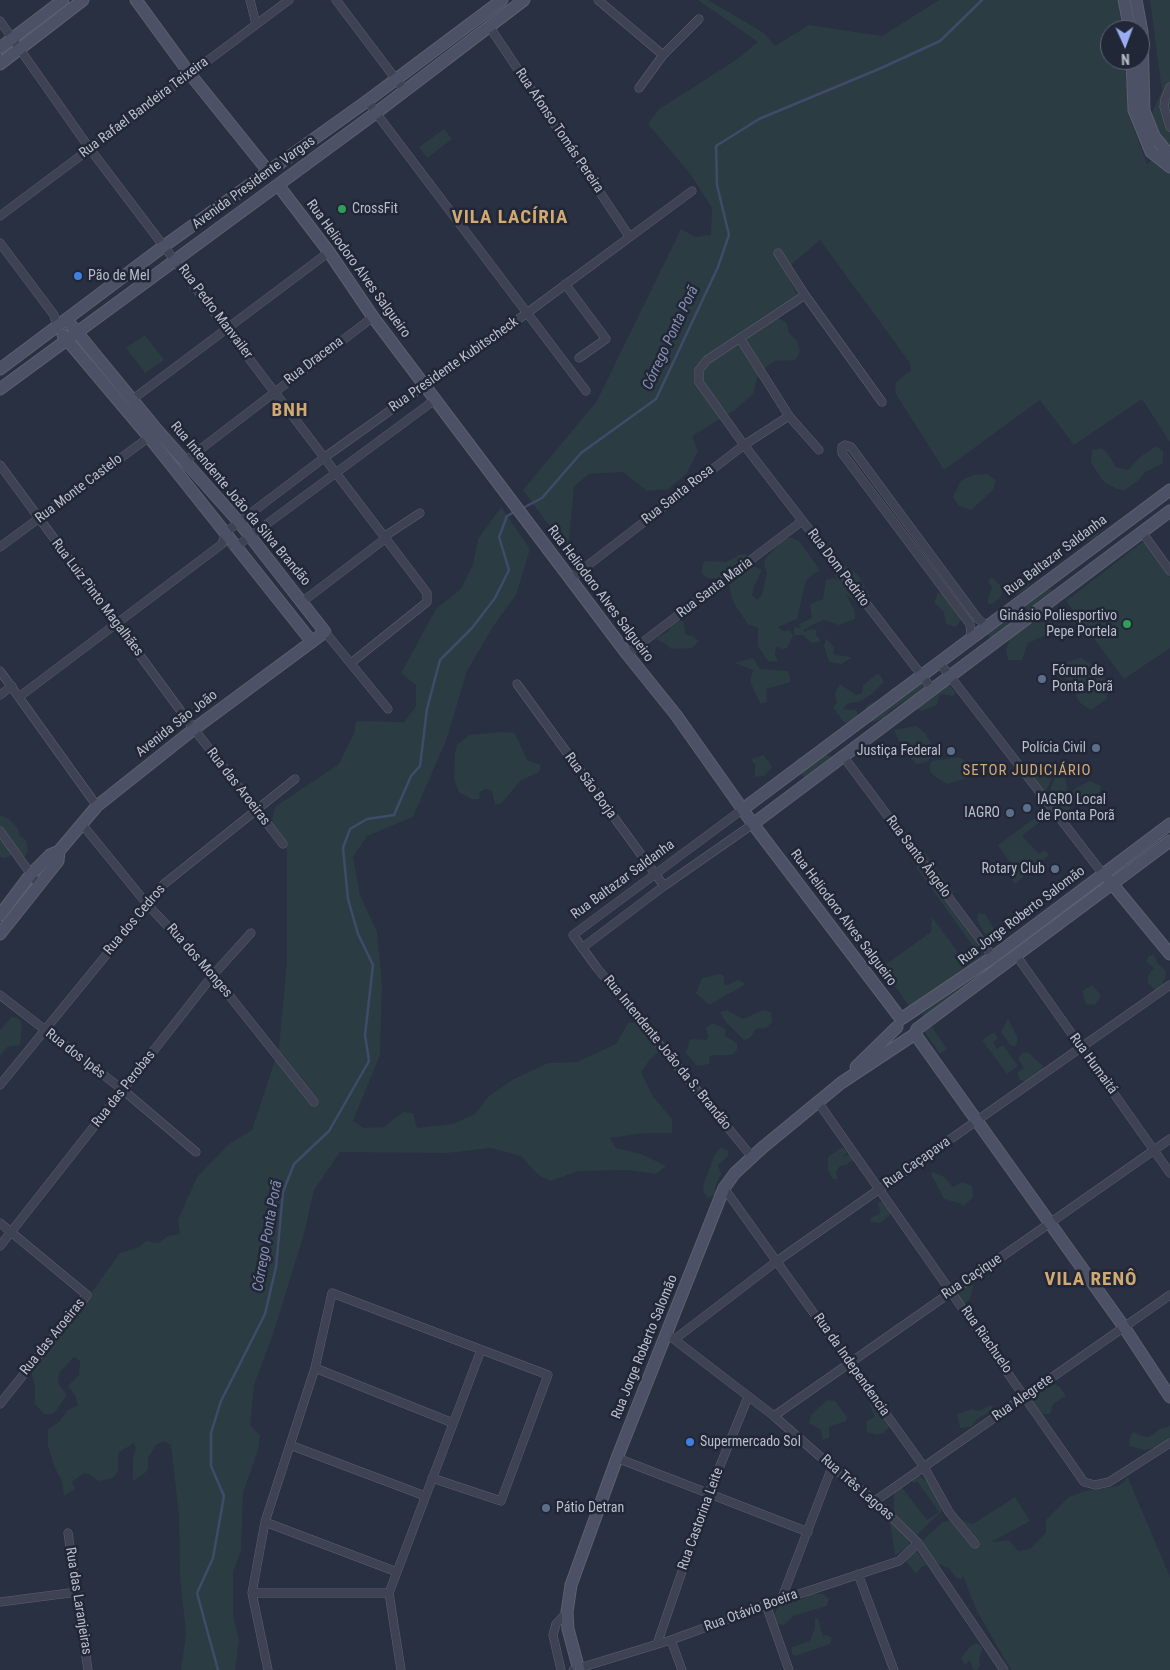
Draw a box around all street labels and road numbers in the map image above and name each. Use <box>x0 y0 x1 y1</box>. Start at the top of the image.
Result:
street label: Rua Rafael Bandeira Teixeira <box>76 54 212 162</box>
street label: Rua Afonso Tomás Pereira <box>511 66 607 196</box>
street label: Avenida Presidente Vargas <box>189 133 319 233</box>
street label: Rua Heliodoro Alves Salgueiro <box>302 197 414 341</box>
street label: Rua Pedro Manvailer <box>174 262 256 362</box>
street label: Rua Presidente Kubitscheck <box>386 314 522 416</box>
street label: Rua Dracena <box>281 333 347 389</box>
street label: Rua Intendente João da Silva Brandão <box>166 419 314 589</box>
street label: Rua Monte Castelo <box>32 451 126 527</box>
street label: Rua Santa Rosa <box>639 462 717 528</box>
street label: Rua Baltazar Saldanha <box>1001 512 1111 600</box>
street label: Rua Heliodoro Alves Salgueiro <box>543 523 657 665</box>
street label: Rua Dom Pedrito <box>803 526 873 610</box>
street label: Rua Luiz Pinto Magalhães <box>47 536 147 660</box>
street label: Rua Santa Maria <box>674 554 756 622</box>
street label: Avenida São João <box>133 687 221 761</box>
street label: Rua das Aroeiras <box>203 745 273 829</box>
street label: Rua São Borja <box>561 750 619 822</box>
street label: Rua Santo Ângelo <box>882 813 954 901</box>
street label: Rua Baltazar Saldanha <box>568 837 678 923</box>
street label: Rua Heliodoro Alves Salgueiro <box>786 847 900 989</box>
street label: Rua Jorge Roberto Salomão <box>955 863 1089 969</box>
street label: Rua dos Cedros <box>101 881 169 959</box>
street label: Rua dos Monges <box>163 921 235 1001</box>
street label: Rua Intendente João da S. Brandão <box>600 972 734 1134</box>
street label: Rua dos Ipês <box>42 1026 108 1082</box>
street label: Rua Humaitá <box>1065 1030 1121 1098</box>
street label: Rua das Perobas <box>89 1047 159 1131</box>
street label: Rua Caçapava <box>880 1134 954 1192</box>
street label: Rua Caçique <box>939 1251 1005 1303</box>
street label: Rua Jorge Roberto Salomão <box>608 1272 682 1422</box>
street label: Rua das Aroeiras <box>17 1295 89 1379</box>
street label: Rua Riachuelo <box>957 1303 1015 1377</box>
street label: Rua da Independencia <box>809 1310 893 1420</box>
street label: Rua Alegrete <box>989 1371 1057 1425</box>
street label: Rua Três Lagoas <box>817 1452 897 1524</box>
street label: Rua Castorina Leite <box>675 1466 727 1572</box>
street label: Rua das Laranjeiras <box>61 1546 95 1656</box>
street label: Rua Otávio Boeira <box>702 1586 800 1636</box>

